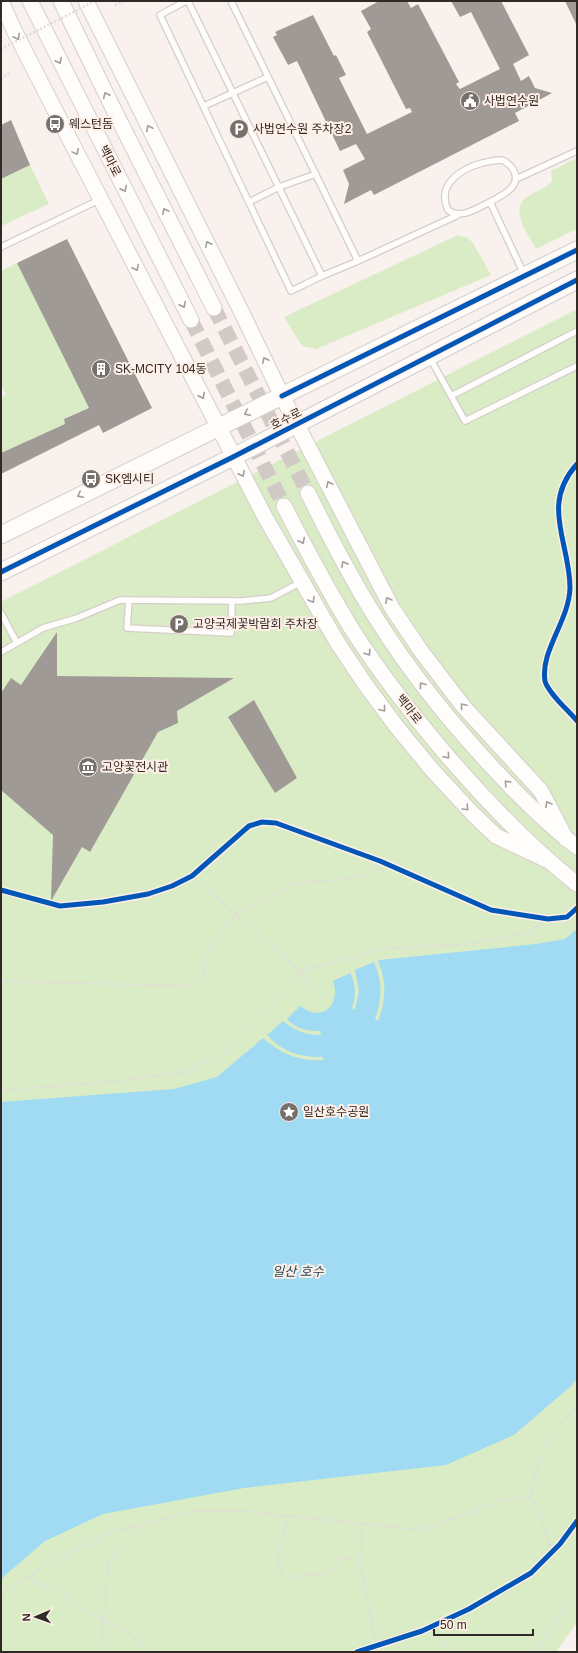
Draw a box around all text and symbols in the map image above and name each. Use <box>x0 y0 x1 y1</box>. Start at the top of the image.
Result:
one-way arrow <box>13 32 20 40</box>
one-way arrow <box>55 57 62 64</box>
public building icon: 사법연수원 <box>459 90 481 112</box>
one-way arrow <box>103 91 111 99</box>
place label: 사법연수원 <box>484 94 539 108</box>
bus stop icon: 웨스턴돔 <box>44 113 66 135</box>
place label: 웨스턴돔 <box>69 117 113 131</box>
parking icon: 사법연수원 주차장2 <box>228 118 250 140</box>
place label: 사법연수원 주차장2 <box>253 122 352 136</box>
one-way arrow <box>146 124 154 132</box>
street label: 백마로 <box>96 143 124 179</box>
one-way arrow <box>72 148 79 156</box>
one-way arrow <box>120 185 127 193</box>
one-way arrow <box>162 208 169 215</box>
one-way arrow <box>205 241 212 248</box>
one-way arrow <box>131 264 139 271</box>
one-way arrow <box>178 301 186 309</box>
one-way arrow <box>262 357 270 365</box>
building icon: SK-MCITY 104동 <box>90 358 112 380</box>
place label: SK-MCITY 104동 <box>115 362 207 376</box>
one-way arrow <box>197 392 205 399</box>
street label: 호수로 <box>268 405 304 433</box>
one-way arrow <box>244 408 251 416</box>
bus stop icon: SK엠시티 <box>80 468 102 490</box>
one-way arrow <box>237 470 245 477</box>
place label: SK엠시티 <box>105 472 154 486</box>
one-way arrow <box>326 481 334 489</box>
one-way arrow <box>77 490 85 498</box>
one-way arrow <box>297 537 305 544</box>
one-way arrow <box>342 561 349 568</box>
one-way arrow <box>307 596 314 603</box>
one-way arrow <box>385 597 392 604</box>
parking icon: 고양국제꽃박람회 주차장 <box>168 613 190 635</box>
place label: 고양국제꽃박람회 주차장 <box>193 617 318 631</box>
one-way arrow <box>363 649 371 656</box>
one-way arrow <box>420 682 427 689</box>
street label: 백마로 <box>393 692 425 726</box>
one-way arrow <box>461 703 468 710</box>
one-way arrow <box>378 704 385 711</box>
one-way arrow <box>443 751 450 759</box>
museum icon: 고양꽃전시관 <box>77 756 99 778</box>
place label: 고양꽃전시관 <box>102 760 168 774</box>
one-way arrow <box>504 780 512 788</box>
one-way arrow <box>545 801 553 808</box>
one-way arrow <box>462 803 469 811</box>
place icon: 일산호수공원 <box>278 1101 300 1123</box>
place label: 일산호수공원 <box>303 1105 369 1119</box>
water label: 일산 호수 <box>272 1264 325 1279</box>
north arrow <box>16 1597 56 1637</box>
scale bar <box>434 1611 533 1637</box>
text: N <box>20 1613 32 1622</box>
text: 50 m <box>440 1618 467 1632</box>

